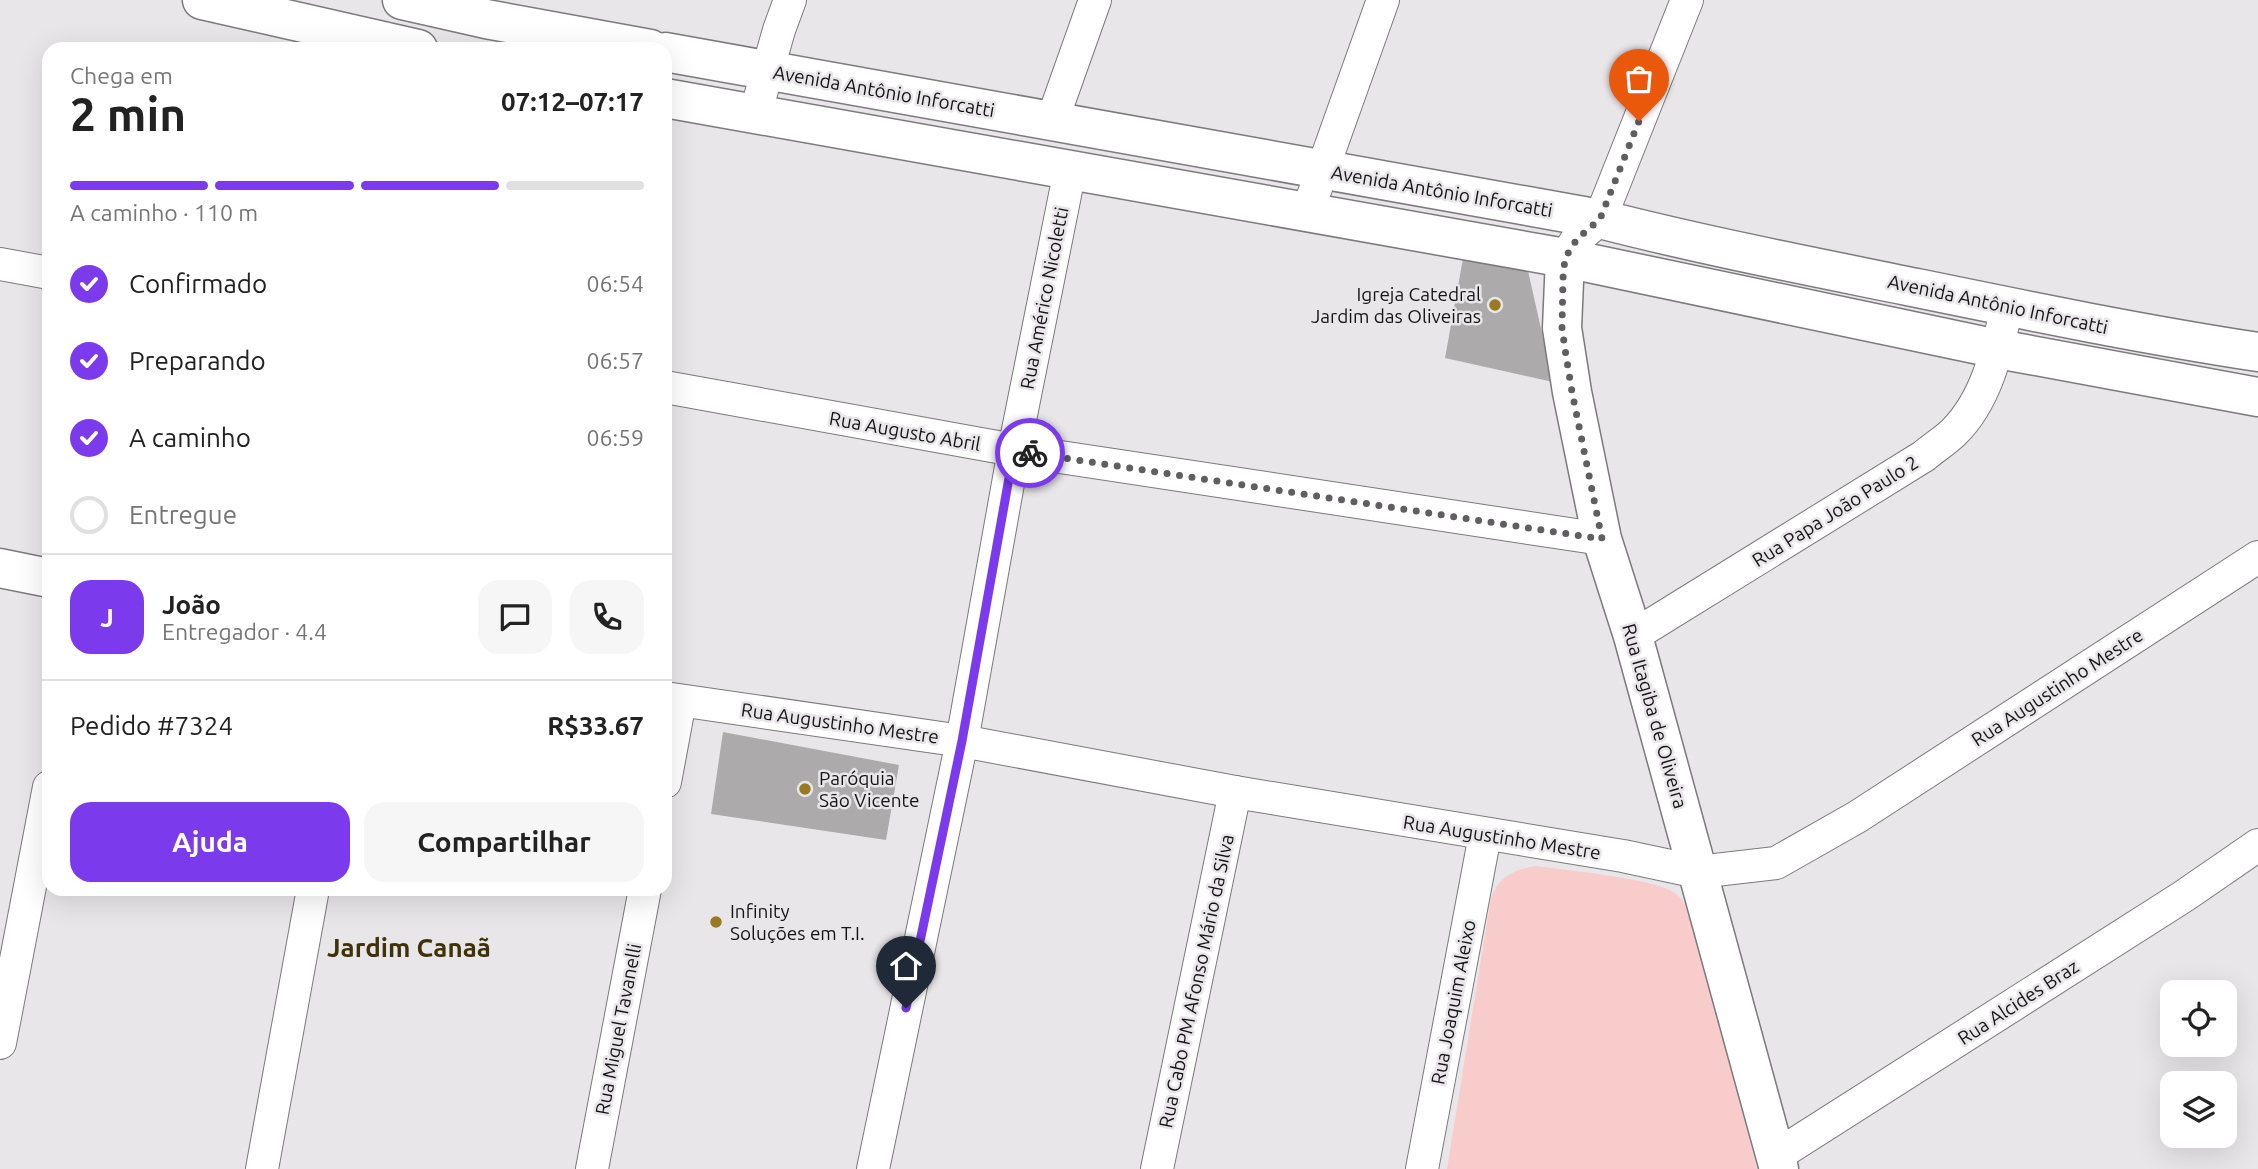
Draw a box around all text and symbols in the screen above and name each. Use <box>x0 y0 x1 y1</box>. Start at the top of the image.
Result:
pin <box>1609 49 1669 121</box>
icon: bag <box>1620 60 1658 98</box>
street label: Avenida Antônio Inforcatti <box>772 61 996 121</box>
text: Chega em <box>70 63 173 88</box>
text: 07:12–07:17 <box>501 87 644 116</box>
text: 2 min <box>70 88 186 140</box>
street label: Avenida Antônio Inforcatti <box>1330 161 1554 221</box>
text: A caminho · 110 m <box>70 200 258 225</box>
street label: Rua Américo Nicoletti <box>1016 205 1072 391</box>
icon: check <box>70 265 108 303</box>
text: Confirmado <box>129 269 267 298</box>
street label: Avenida Antônio Inforcatti <box>1886 270 2110 338</box>
text: 06:54 <box>586 271 644 296</box>
place label: Igreja Catedral Jardim das Oliveiras <box>1311 283 1481 327</box>
marker: Igreja Catedral Jardim das Oliveiras <box>1487 297 1503 313</box>
icon: check <box>70 342 108 380</box>
text: Preparando <box>129 346 266 375</box>
text: 06:57 <box>586 348 644 373</box>
street label: Rua Augusto Abril <box>828 407 982 455</box>
courier <box>995 418 1065 488</box>
icon: check <box>70 419 108 457</box>
text: A caminho <box>129 423 251 452</box>
text: 06:59 <box>586 425 644 450</box>
icon: bike <box>1011 434 1049 472</box>
street label: Rua Papa João Paulo 2 <box>1748 451 1922 571</box>
text: Entregue <box>129 500 237 529</box>
button: chat <box>478 580 552 654</box>
button: phone <box>570 580 644 654</box>
text: João <box>162 590 221 619</box>
text: J <box>100 603 114 632</box>
text: Entregador · 4.4 <box>162 619 327 644</box>
street label: Rua Itagiba de Oliveira <box>1618 621 1692 811</box>
street label: Rua Augustinho Mestre <box>1967 623 2147 751</box>
street label: Rua Augustinho Mestre <box>740 698 940 748</box>
text: Pedido #7324 <box>70 711 233 740</box>
text: R$33.67 <box>547 711 644 740</box>
place label: Paróquia São Vicente <box>819 767 920 811</box>
marker: Paróquia São Vicente <box>797 781 813 797</box>
button: Ajuda <box>70 802 350 882</box>
button: Compartilhar <box>364 802 644 882</box>
street label: Rua Augustinho Mestre <box>1402 811 1602 863</box>
street label: Rua Cabo PM Afonso Mário da Silva <box>1154 832 1238 1130</box>
place label: Infinity Soluções em T.I. <box>730 900 865 944</box>
marker: Infinity Soluções em T.I. <box>708 914 724 930</box>
street label: Rua Joaquim Aleixo <box>1426 918 1480 1086</box>
district label: Jardim Canaã <box>327 933 491 962</box>
pin <box>876 936 936 1008</box>
street label: Rua Miguel Tavanelli <box>591 941 645 1117</box>
icon: home <box>887 947 925 985</box>
street label: Rua Alcides Braz <box>1953 955 2083 1049</box>
map controls <box>2160 980 2237 1148</box>
button: locate <box>2160 980 2237 1057</box>
button: layers <box>2160 1071 2237 1148</box>

